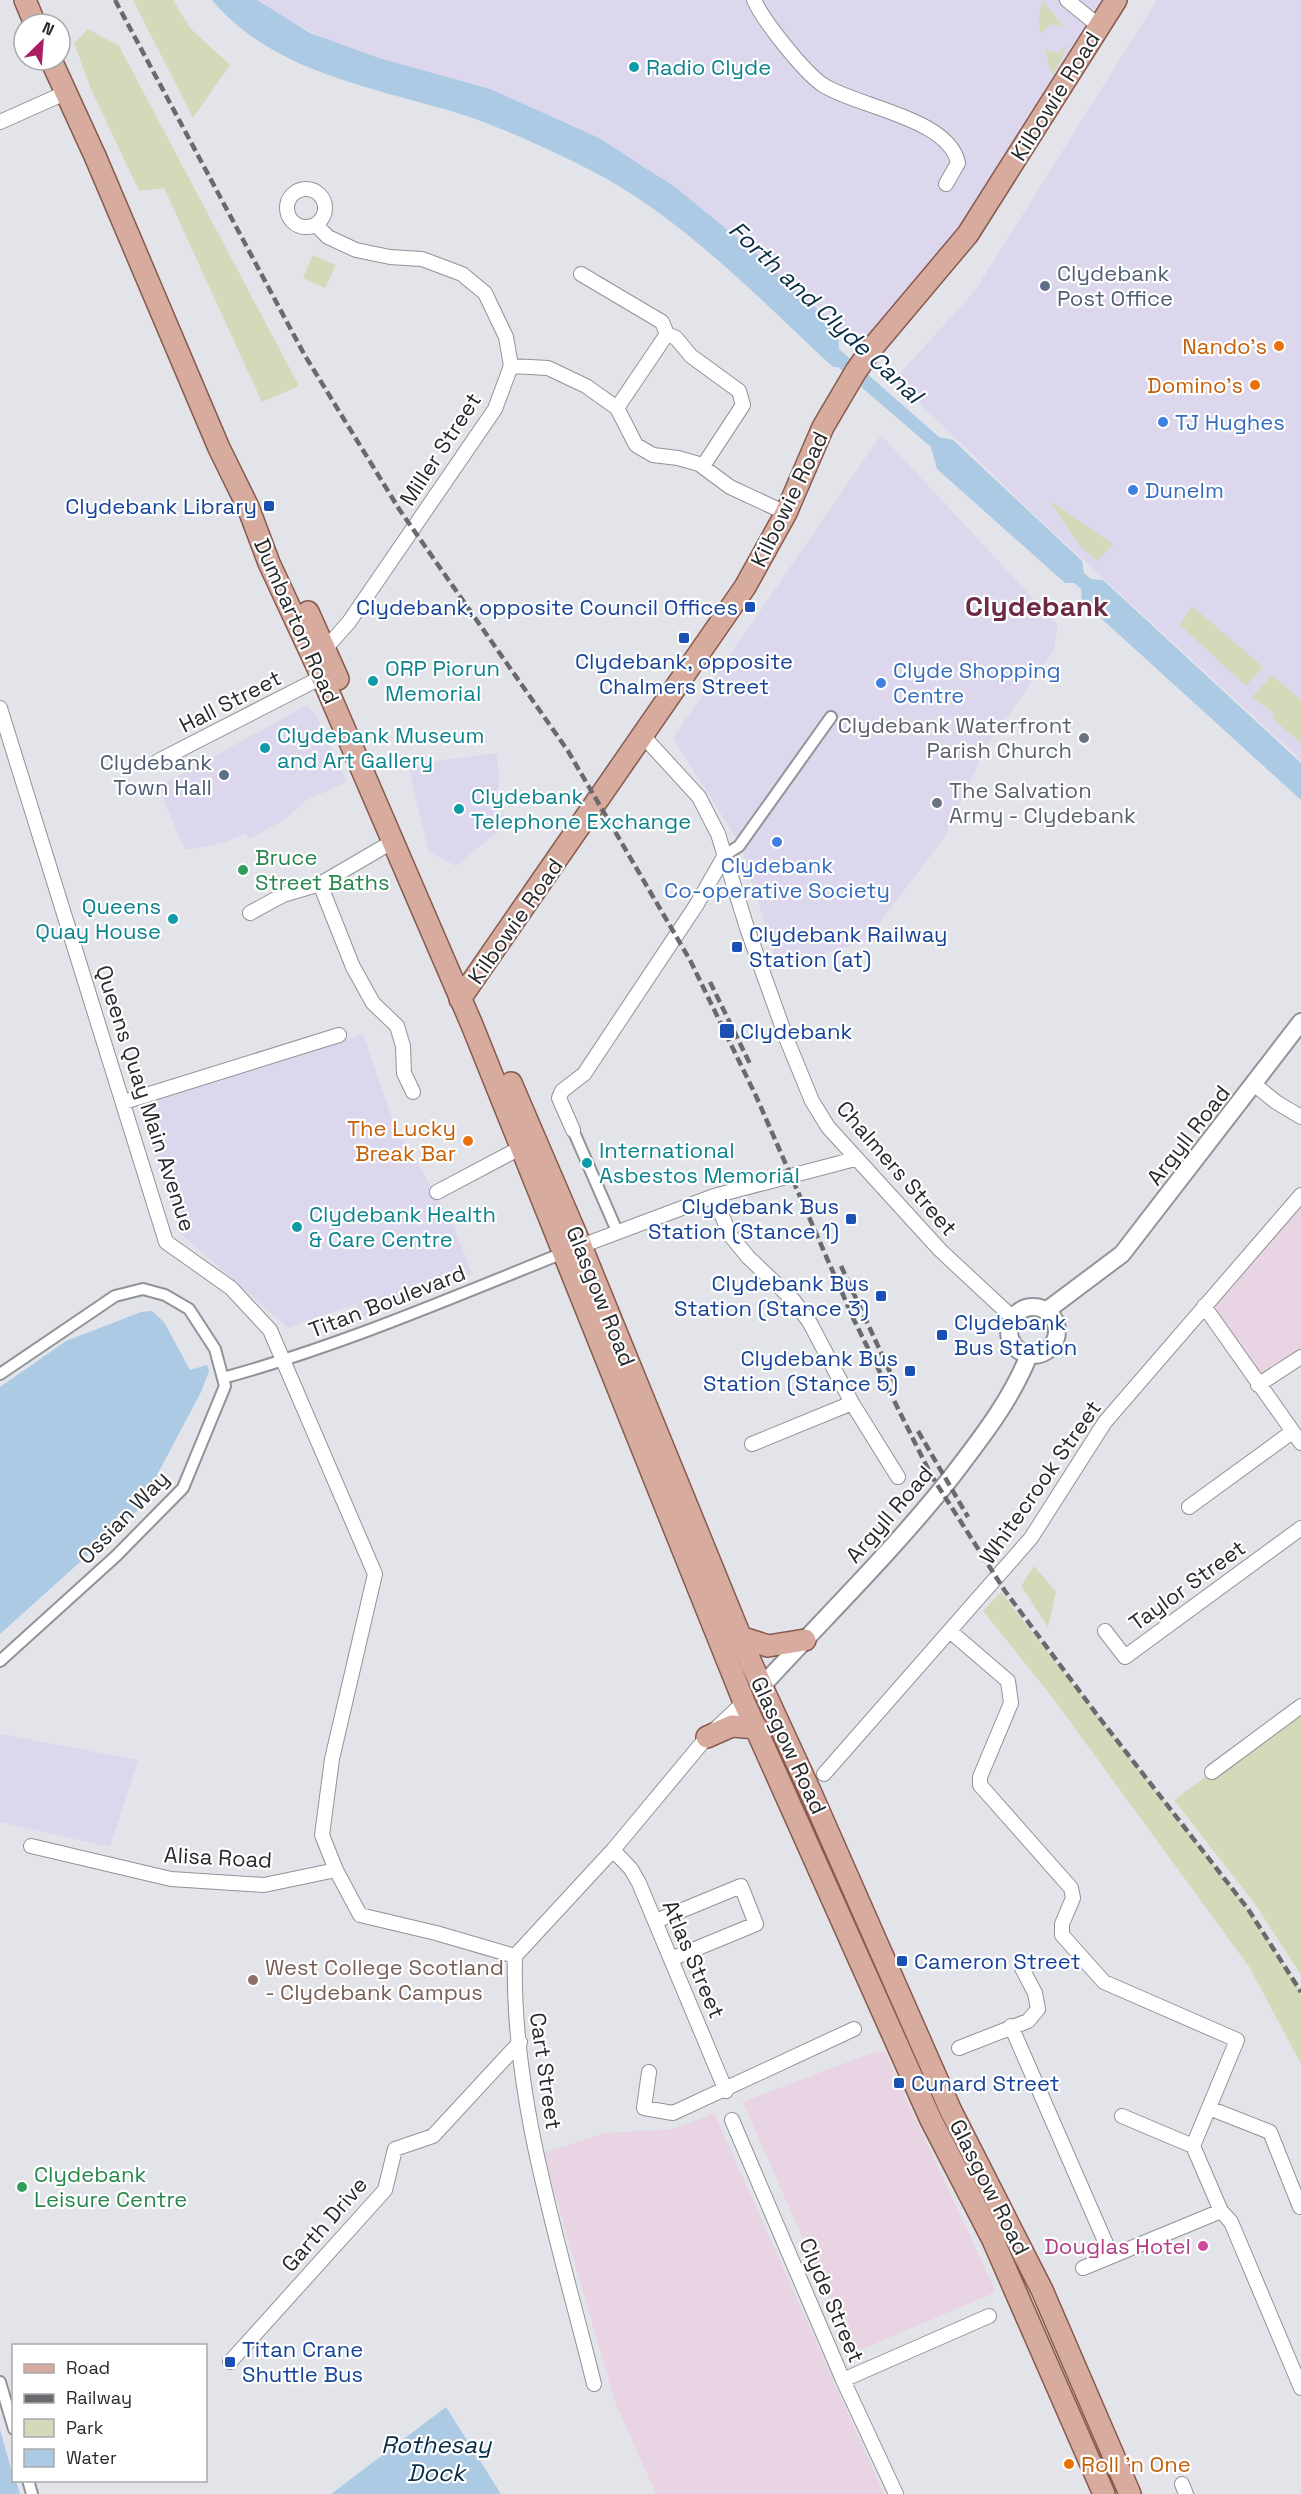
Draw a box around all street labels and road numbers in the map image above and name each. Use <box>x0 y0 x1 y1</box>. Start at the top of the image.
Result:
street label: Kilbowie Road <box>1004 26 1106 166</box>
street label: Miller Street <box>393 387 487 511</box>
street label: Kilbowie Road <box>744 427 834 571</box>
street label: Dumbarton Road <box>248 534 346 708</box>
street label: Hall Street <box>174 663 286 739</box>
street label: Kilbowie Road <box>461 853 569 989</box>
street label: Queens Quay Main Avenue <box>90 961 202 1235</box>
street label: Argyll Road <box>1140 1079 1236 1191</box>
street label: Chalmers Street <box>831 1095 963 1241</box>
street label: Glasgow Road <box>560 1222 642 1370</box>
street label: Titan Boulevard <box>305 1258 469 1344</box>
street label: Whitecrook Street <box>973 1395 1107 1569</box>
street label: Argyll Road <box>839 1460 939 1568</box>
street label: Ossian Way <box>71 1464 175 1570</box>
street label: Taylor Street <box>1123 1533 1251 1637</box>
street label: Glasgow Road <box>745 1672 833 1818</box>
street label: Alisa Road <box>163 1840 273 1874</box>
street label: Atlas Street <box>656 1896 732 2022</box>
street label: Cart Street <box>524 2011 568 2131</box>
street label: Glasgow Road <box>944 2114 1036 2260</box>
street label: Garth Drive <box>275 2170 373 2278</box>
street label: Clyde Street <box>793 2233 871 2367</box>

